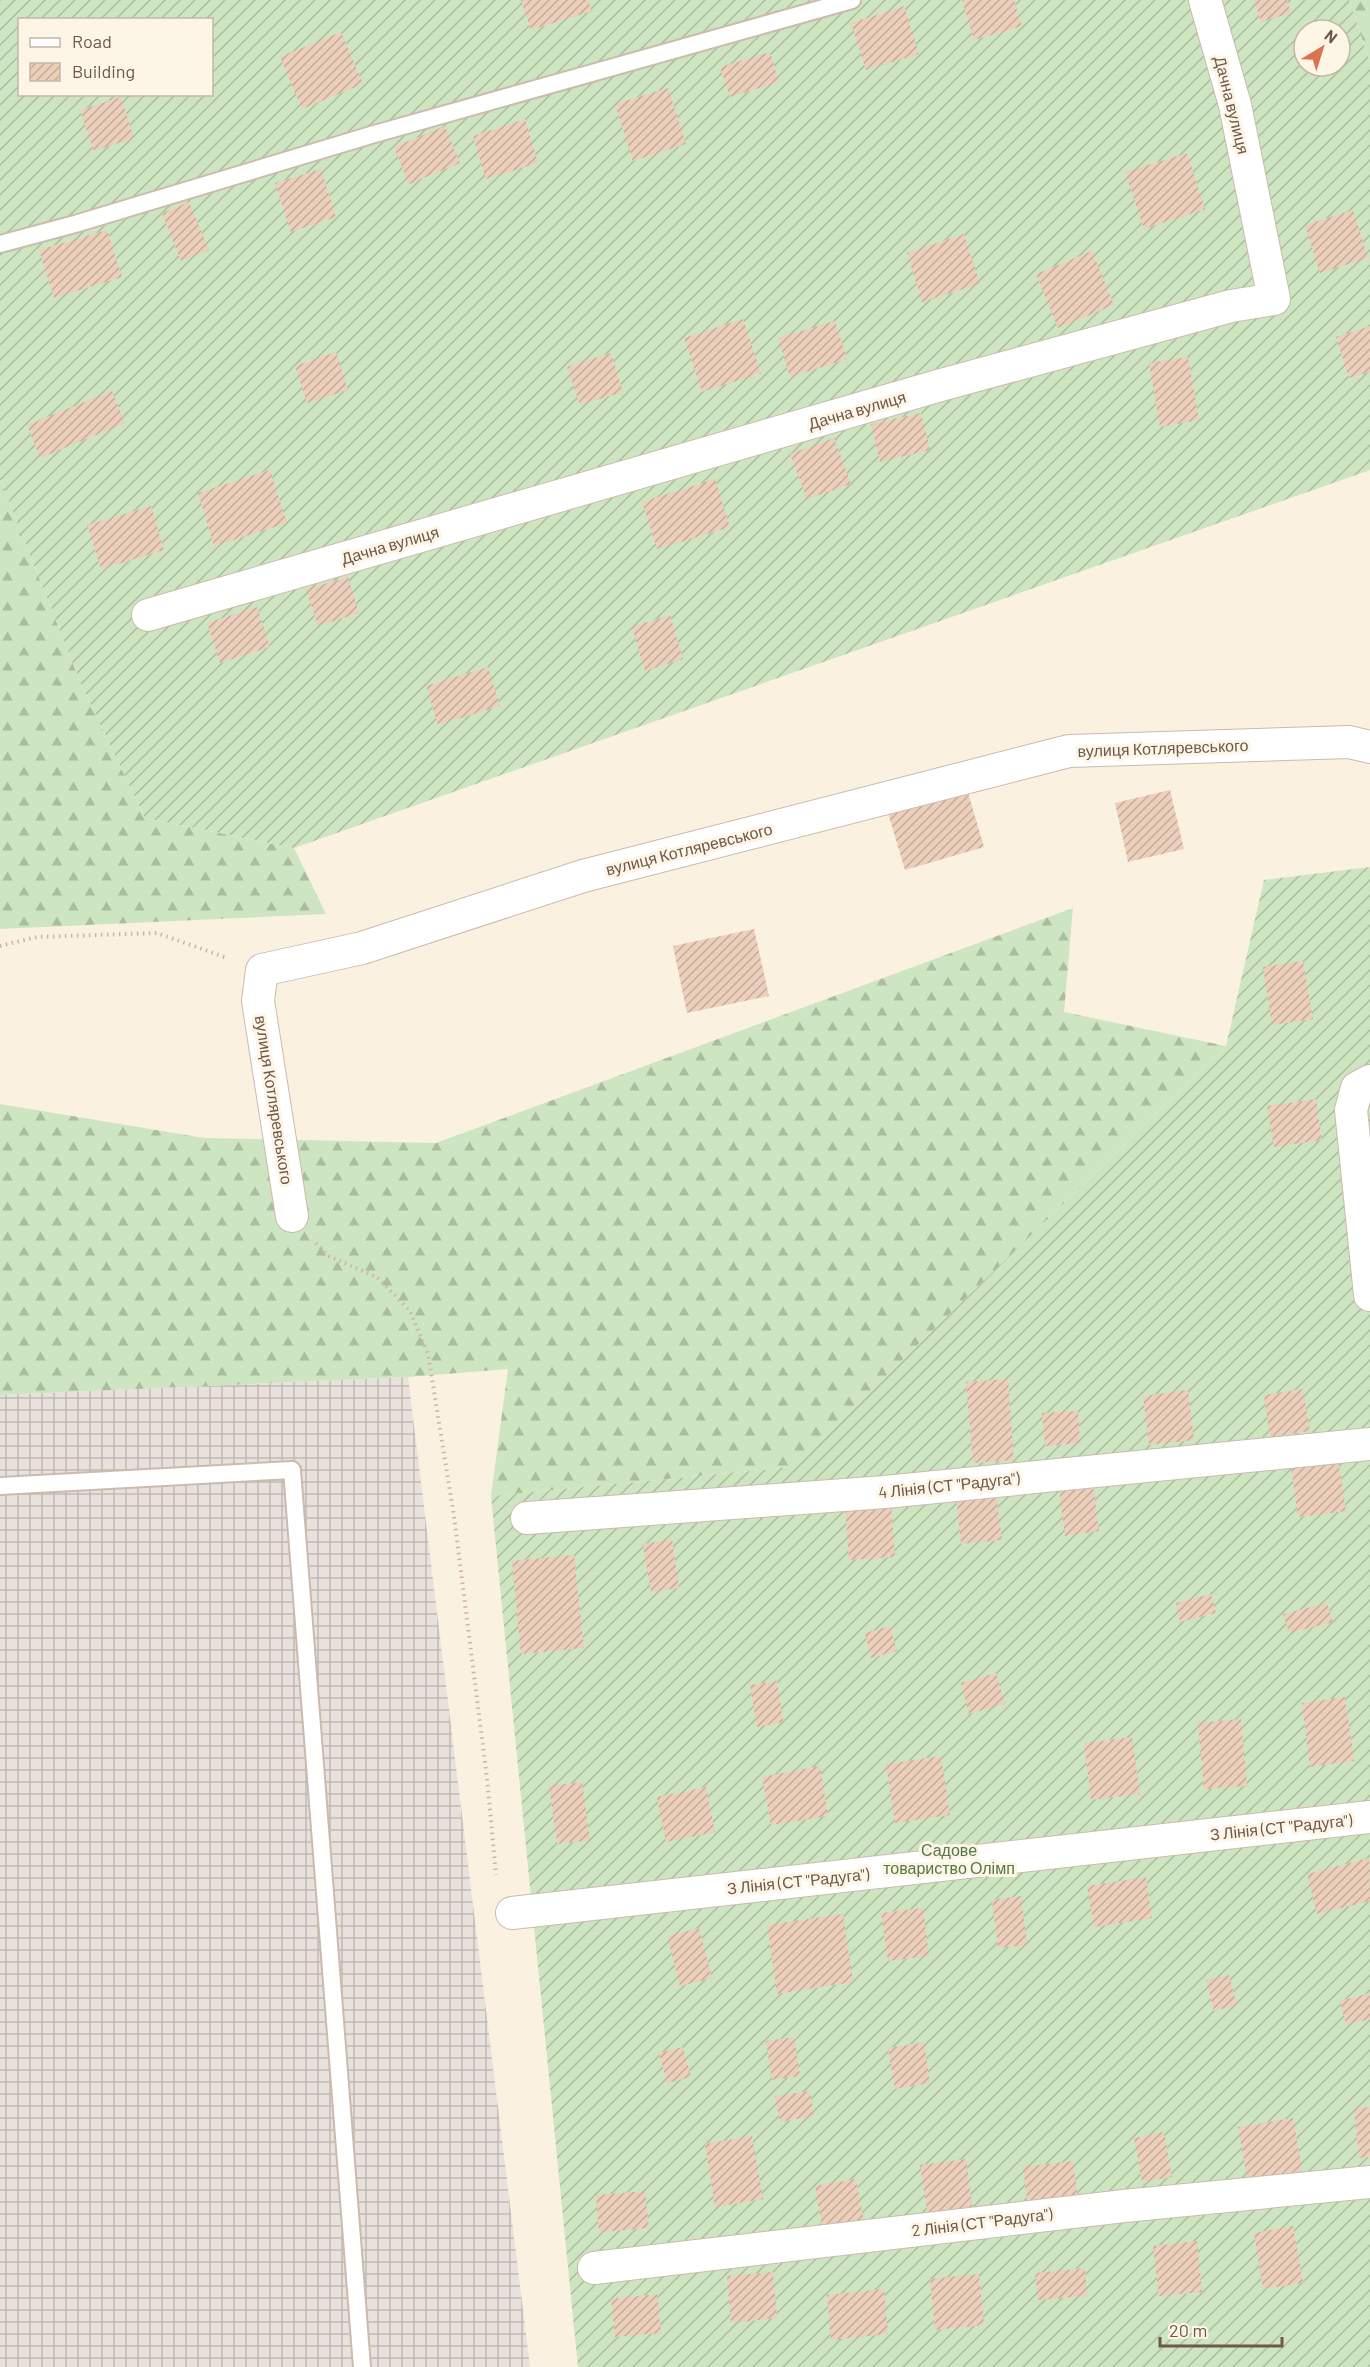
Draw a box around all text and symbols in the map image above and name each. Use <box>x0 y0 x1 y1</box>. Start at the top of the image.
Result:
legend <box>18 18 213 96</box>
north arrow <box>1292 18 1352 78</box>
text: N <box>1322 25 1342 47</box>
text: Road <box>72 30 112 52</box>
street label: Дачна вулиця <box>1211 54 1254 156</box>
text: Building <box>72 60 135 82</box>
street label: Дачна вулиця <box>806 387 908 433</box>
street label: Дачна вулиця <box>339 522 441 568</box>
street label: вулиця Котляревського <box>1077 735 1249 760</box>
street label: вулиця Котляревського <box>604 819 774 878</box>
street label: вулиця Котляревського <box>252 1014 297 1186</box>
street label: 4 Лінія (СТ "Радуга") <box>877 1468 1021 1501</box>
street label: З Лінія (СТ "Радуга") <box>1209 1810 1354 1843</box>
park label: Садове товариство Олімп <box>883 1840 1015 1877</box>
street label: З Лінія (СТ "Радуга") <box>726 1864 871 1897</box>
street label: 2 Лінія (СТ "Радуга") <box>911 2203 1054 2240</box>
scale bar <box>1160 2310 1282 2348</box>
text: 20 m <box>1169 2319 1207 2341</box>

